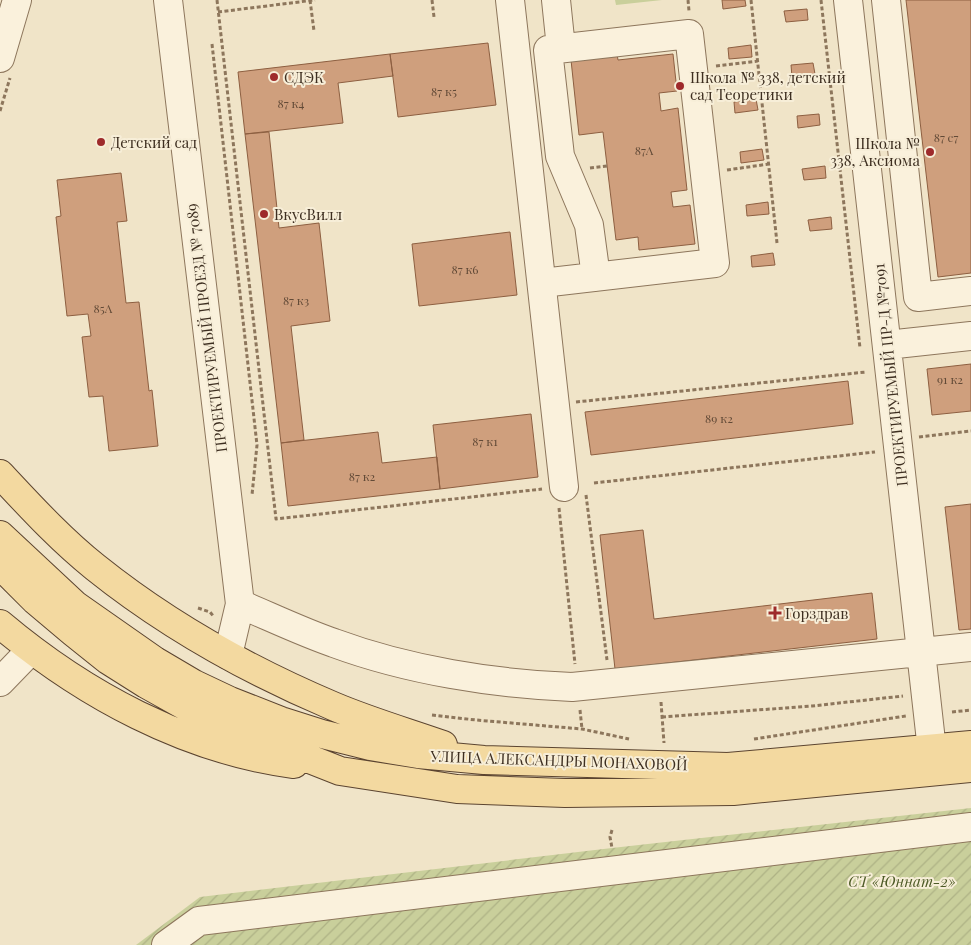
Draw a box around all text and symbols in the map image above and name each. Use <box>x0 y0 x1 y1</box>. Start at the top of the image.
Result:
place label: СДЭК <box>284 67 324 87</box>
place label: Школа № 338, детский сад Теоретики <box>690 67 846 104</box>
marker: СДЭК <box>268 71 280 83</box>
marker: Школа № 338, детский сад Теоретики <box>674 80 686 92</box>
house number: 87 к5 <box>431 83 457 99</box>
house number: 87 к4 <box>278 95 304 111</box>
house number: 87 с7 <box>934 129 958 145</box>
place label: Детский сад <box>111 132 197 152</box>
place label: Школа № 338, Аксиома <box>830 133 921 170</box>
marker: Детский сад <box>95 136 107 148</box>
house number: 87А <box>635 142 654 158</box>
marker: Школа № 338, Аксиома <box>924 146 936 158</box>
street label: ПРОЕКТИРУЕМЫЙ ПРОЕЗД № 7089 <box>181 202 231 454</box>
place label: ВкусВилл <box>274 204 343 224</box>
marker: ВкусВилл <box>258 208 270 220</box>
house number: 87 к6 <box>451 261 479 277</box>
street label: ПРОЕКТИРУЕМЫЙ ПР-Д №7091 <box>868 262 912 487</box>
house number: 87 к3 <box>283 292 309 308</box>
house number: 85А <box>94 300 113 316</box>
house number: 91 к2 <box>937 371 963 387</box>
house number: 89 к2 <box>705 410 733 426</box>
house number: 87 к1 <box>472 433 498 449</box>
house number: 87 к2 <box>349 468 376 484</box>
place label: Горздрав <box>785 603 848 623</box>
marker: Горздрав <box>769 607 781 619</box>
street label: УЛИЦА АЛЕКСАНДРЫ МОНАХОВОЙ <box>429 745 688 774</box>
park label: СТ «Юннат-2» <box>848 871 956 891</box>

